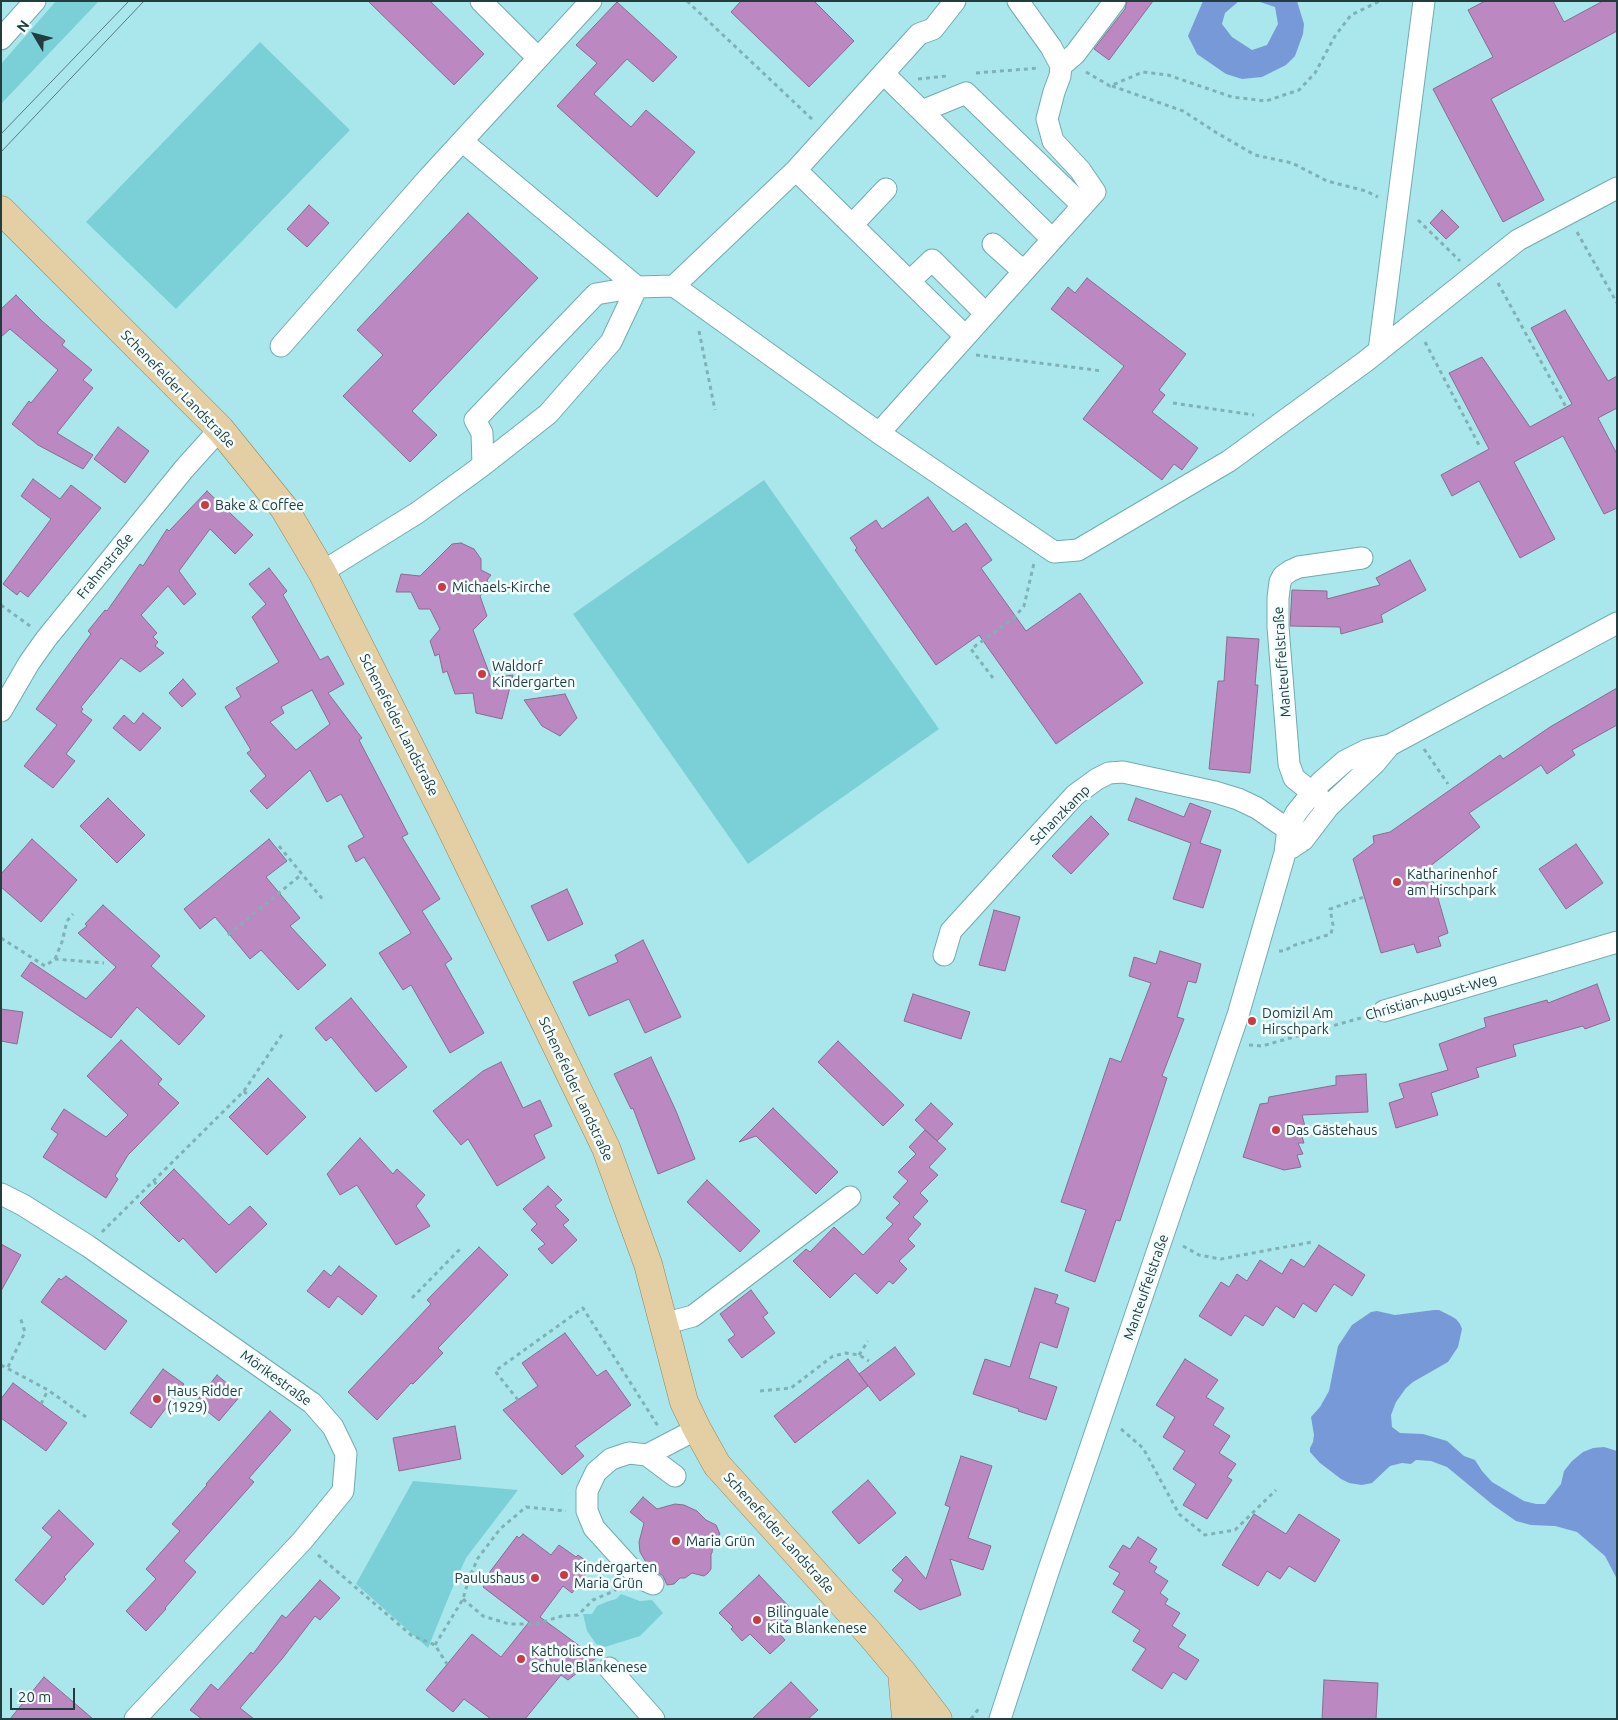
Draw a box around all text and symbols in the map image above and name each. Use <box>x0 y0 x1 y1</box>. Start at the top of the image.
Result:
north arrow <box>10 10 60 60</box>
text: N <box>13 17 33 35</box>
street label: Schenefelder Landstraße <box>117 327 239 451</box>
place label: Bake & Coffee <box>215 497 304 513</box>
marker: Bake & Coffee <box>199 499 211 511</box>
street label: Frahmstraße <box>73 530 137 602</box>
place label: Michaels-Kirche <box>452 579 551 595</box>
marker: Michaels-Kirche <box>436 581 448 593</box>
street label: Manteuffelstraße <box>1270 606 1294 718</box>
street label: Schenefelder Landstraße <box>356 651 442 799</box>
place label: Waldorf Kindergarten <box>492 658 575 690</box>
marker: Waldorf Kindergarten <box>476 668 488 680</box>
street label: Schanzkamp <box>1026 781 1094 849</box>
place label: Katharinenhof am Hirschpark <box>1407 866 1497 899</box>
marker: Katharinenhof am Hirschpark <box>1391 876 1403 888</box>
street label: Christian-August-Weg <box>1363 970 1499 1024</box>
place label: Domizil Am Hirschpark <box>1262 1005 1333 1038</box>
street label: Schenefelder Landstraße <box>535 1014 617 1164</box>
marker: Domizil Am Hirschpark <box>1246 1015 1258 1027</box>
place label: Das Gästehaus <box>1286 1122 1377 1138</box>
marker: Das Gästehaus <box>1270 1124 1282 1136</box>
street label: Manteuffelstraße <box>1120 1232 1172 1342</box>
street label: Mörikestraße <box>237 1347 315 1409</box>
place label: Haus Ridder (1929) <box>167 1383 243 1415</box>
marker: Haus Ridder (1929) <box>151 1393 163 1405</box>
street label: Schenefelder Landstraße <box>720 1469 838 1597</box>
place label: Maria Grün <box>686 1533 755 1549</box>
marker: Maria Grün <box>670 1535 682 1547</box>
place label: Kindergarten Maria Grün <box>574 1559 657 1591</box>
marker: Kindergarten Maria Grün <box>558 1569 570 1581</box>
place label: Paulushaus <box>455 1570 525 1586</box>
marker: Paulushaus <box>529 1572 541 1584</box>
place label: Bilinguale Kita Blankenese <box>767 1604 867 1636</box>
marker: Bilinguale Kita Blankenese <box>751 1614 763 1626</box>
place label: Katholische Schule Blankenese <box>531 1643 647 1675</box>
marker: Katholische Schule Blankenese <box>515 1653 527 1665</box>
scale bar <box>12 1678 78 1710</box>
text: 20 m <box>18 1688 51 1705</box>

